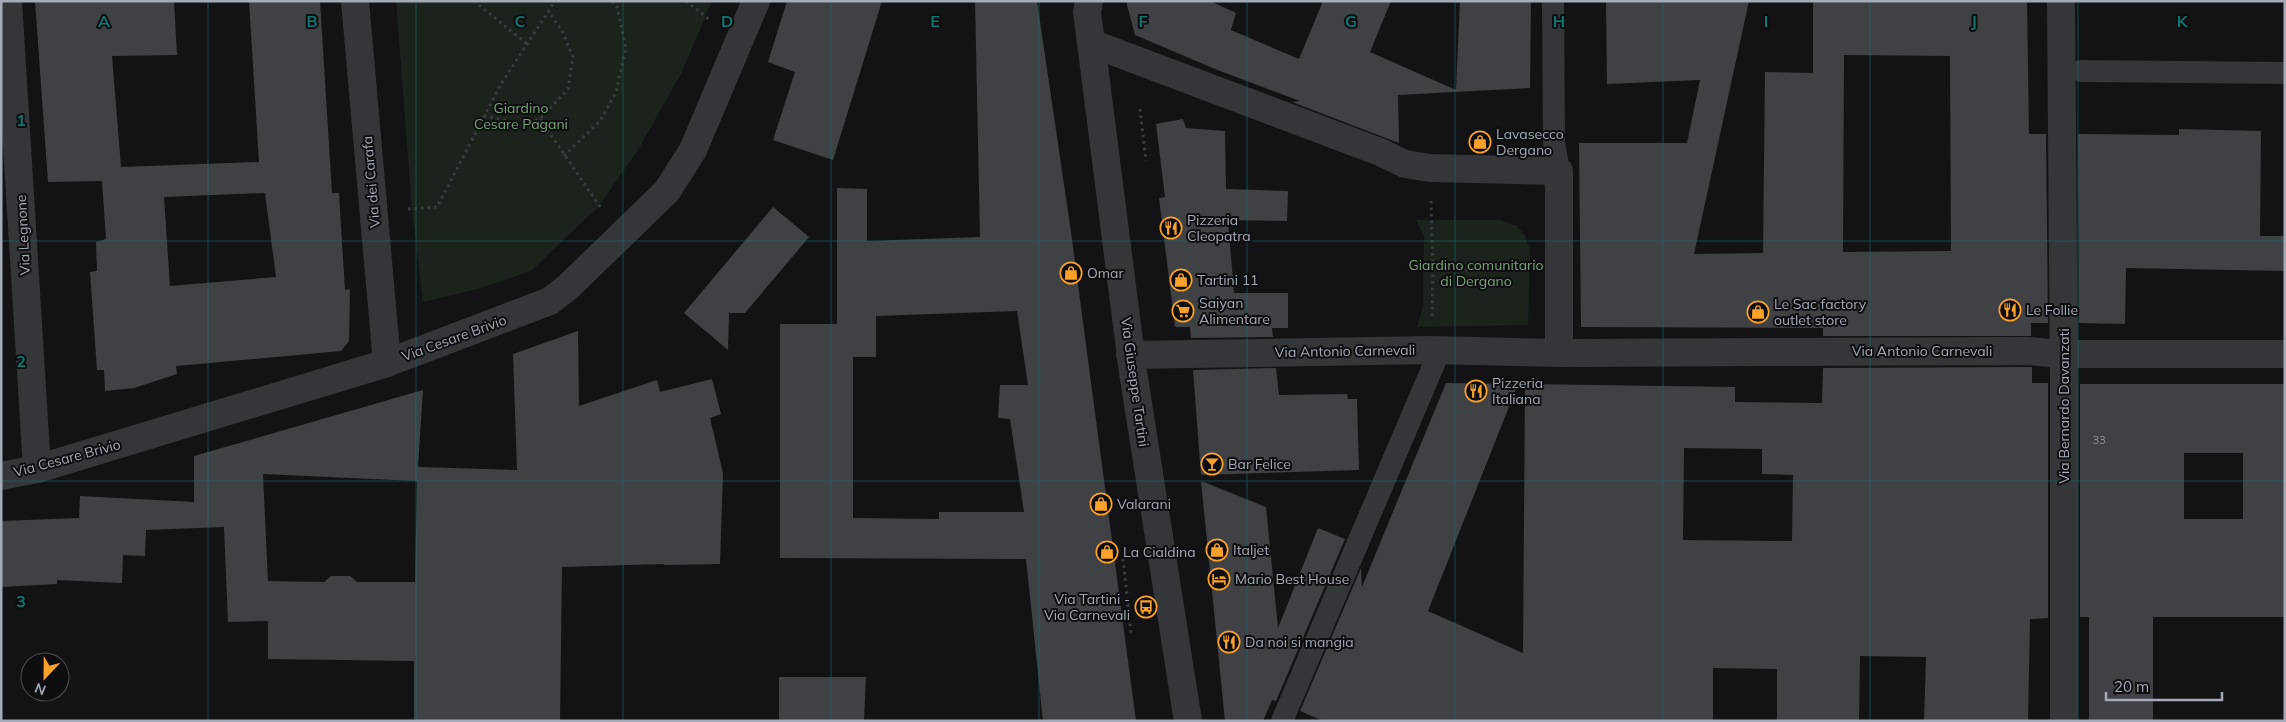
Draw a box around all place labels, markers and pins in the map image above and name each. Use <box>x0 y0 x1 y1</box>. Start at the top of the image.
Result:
place label: Lavasecco Dergano <box>1496 125 1564 159</box>
shop icon: Lavasecco Dergano <box>1468 130 1492 154</box>
place label: Pizzeria Cleopatra <box>1187 211 1251 245</box>
restaurant icon: Pizzeria Cleopatra <box>1159 216 1183 240</box>
shop icon: Omar <box>1059 261 1083 285</box>
place label: Omar <box>1087 264 1124 282</box>
shop icon: Tartini 11 <box>1169 268 1193 292</box>
place label: Tartini 11 <box>1197 271 1258 289</box>
place label: Saiyan Alimentare <box>1199 294 1270 328</box>
place label: Le Sac factory outlet store <box>1774 295 1867 329</box>
restaurant icon: Le Follie <box>1998 298 2022 322</box>
supermarket icon: Saiyan Alimentare <box>1171 299 1195 323</box>
shop icon: Le Sac factory outlet store <box>1746 300 1770 324</box>
place label: Le Follie <box>2026 301 2078 319</box>
place label: Pizzeria Italiana <box>1492 374 1543 408</box>
restaurant icon: Pizzeria Italiana <box>1464 379 1488 403</box>
bar icon: Bar Felice <box>1200 452 1224 476</box>
place label: Bar Felice <box>1228 455 1291 473</box>
shop icon: Valarani <box>1089 492 1113 516</box>
place label: Valarani <box>1117 495 1171 513</box>
shop icon: Italjet <box>1205 538 1229 562</box>
shop icon: La Cialdina <box>1095 540 1119 564</box>
place label: Italjet <box>1233 541 1269 559</box>
place label: La Cialdina <box>1123 543 1196 561</box>
hotel icon: Mario Best House <box>1207 567 1231 591</box>
place label: Mario Best House <box>1235 570 1349 588</box>
place label: Via Tartini - Via Carnevali <box>1044 590 1130 624</box>
bus stop icon: Via Tartini - Via Carnevali <box>1134 595 1158 619</box>
restaurant icon: Da noi si mangia <box>1217 630 1241 654</box>
place label: Da noi si mangia <box>1245 633 1354 651</box>

